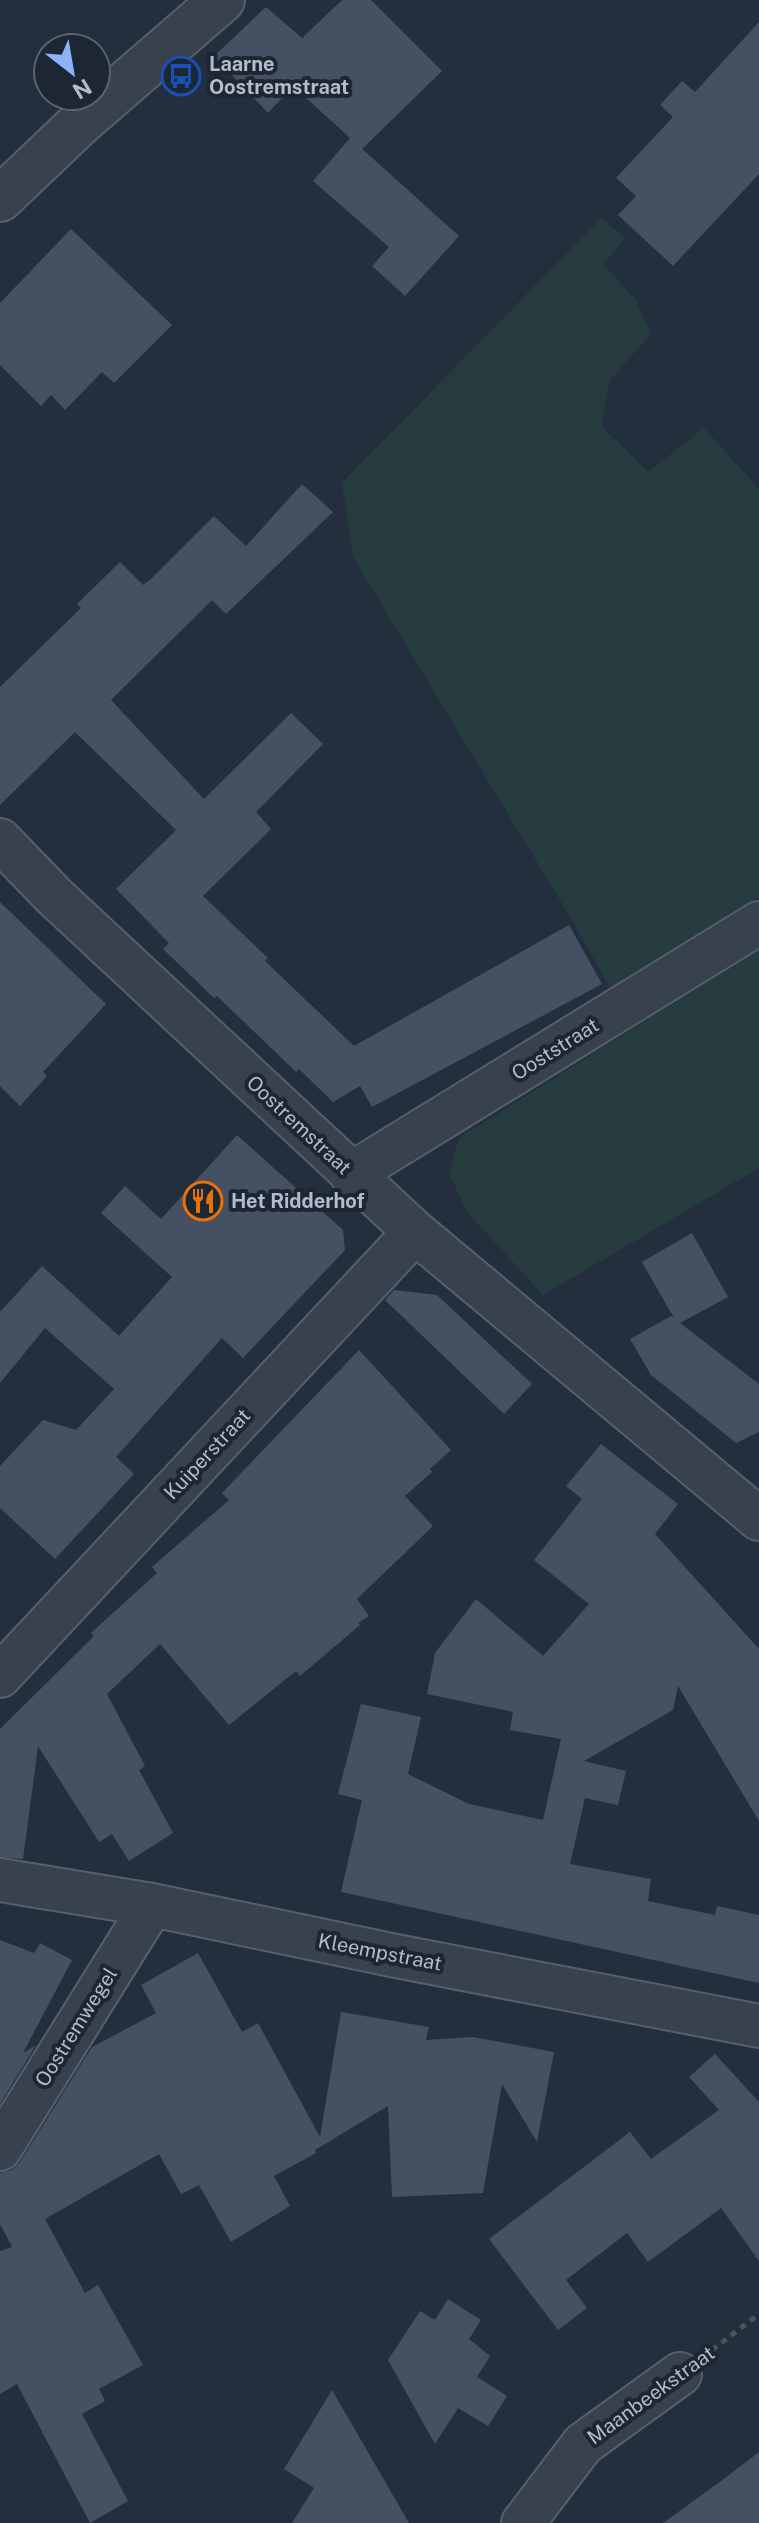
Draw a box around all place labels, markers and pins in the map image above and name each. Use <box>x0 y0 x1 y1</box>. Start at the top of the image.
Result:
place label: Laarne Oostremstraat <box>209 52 349 99</box>
bus stop icon: Laarne Oostremstraat <box>160 55 202 97</box>
restaurant icon: Het Ridderhof <box>182 1180 224 1222</box>
place label: Het Ridderhof <box>231 1189 365 1213</box>

